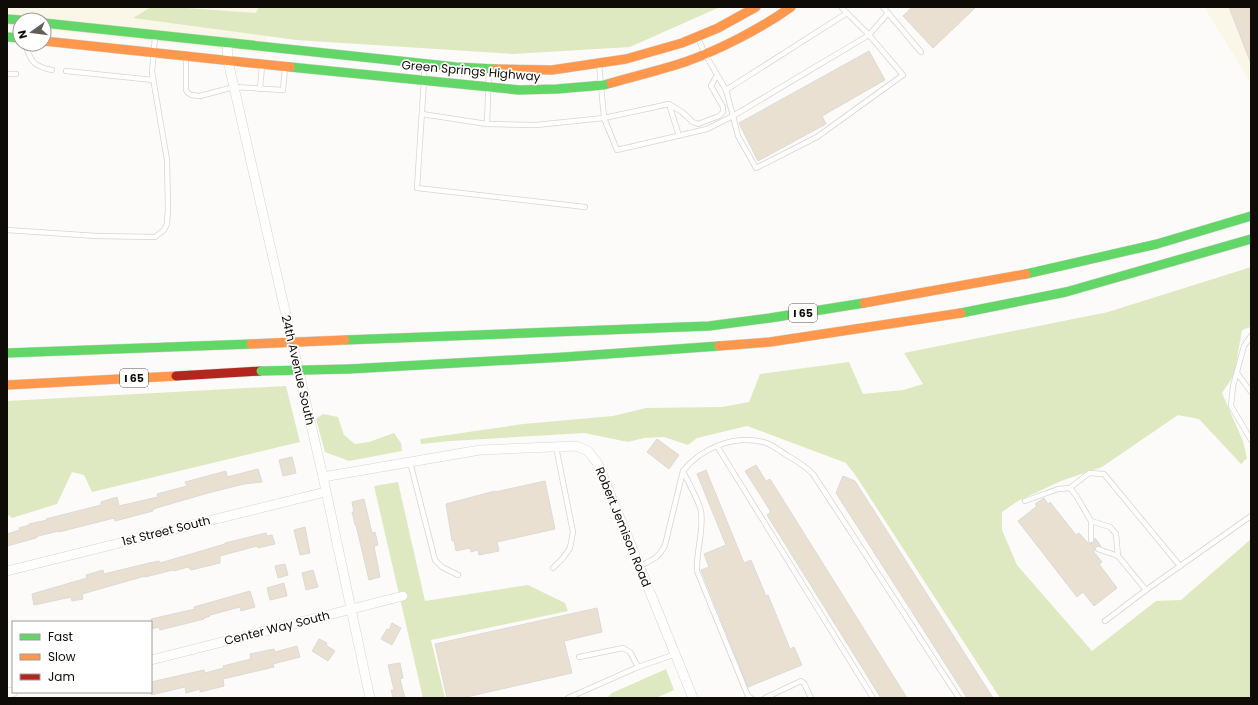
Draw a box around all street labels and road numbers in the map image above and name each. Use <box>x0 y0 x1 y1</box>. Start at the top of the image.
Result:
street label: Green Springs Highway <box>401 56 541 85</box>
road number: I 65 <box>789 304 817 322</box>
street label: 24th Avenue South <box>278 313 319 427</box>
road number: I 65 <box>120 369 148 387</box>
street label: Robert Jemison Road <box>592 464 655 589</box>
street label: 1st Street South <box>120 511 212 550</box>
street label: Center Way South <box>222 606 331 649</box>

